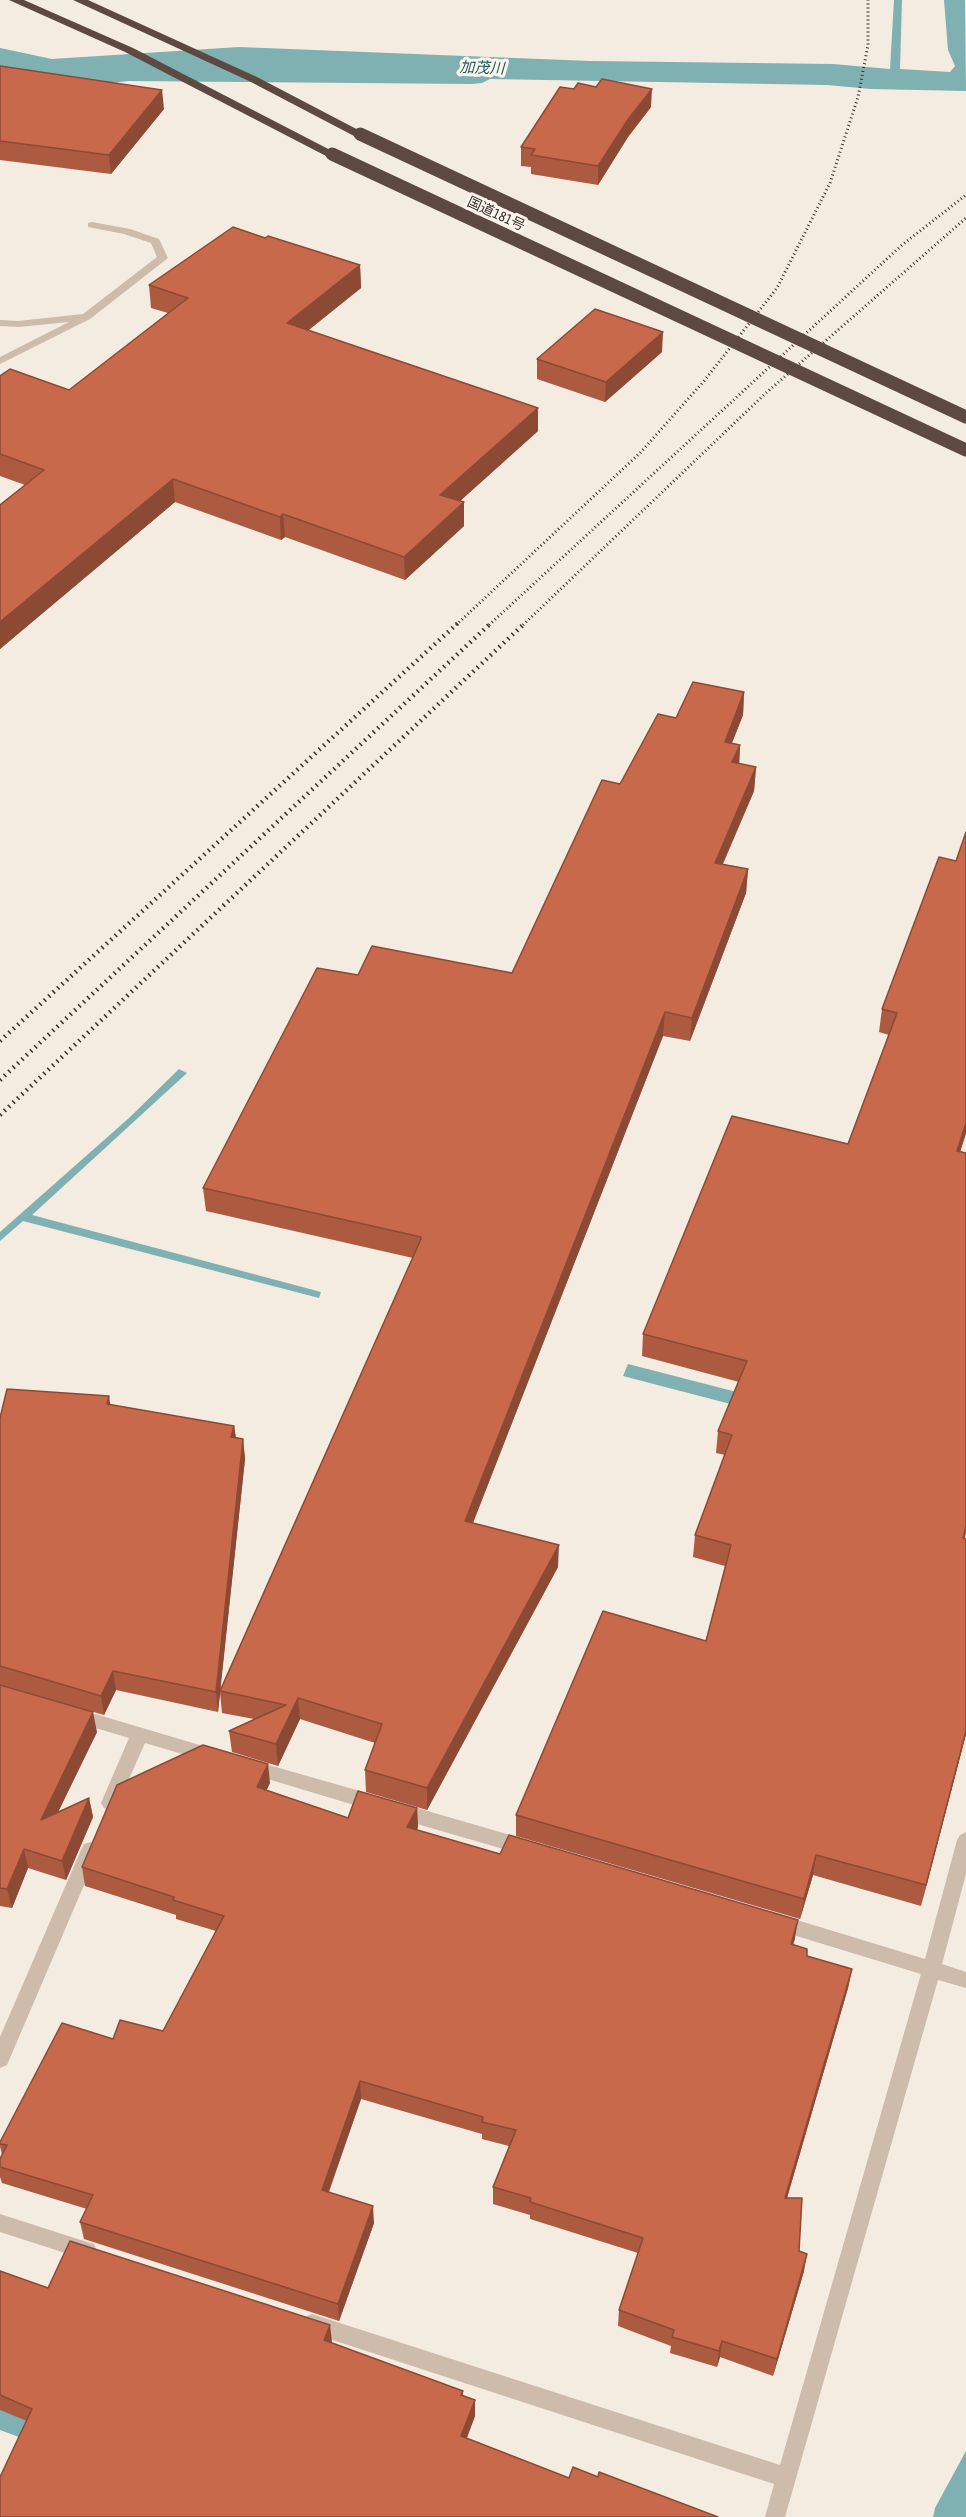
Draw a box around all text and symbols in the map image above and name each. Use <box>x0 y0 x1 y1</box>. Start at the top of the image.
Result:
water label: 加茂川 <box>459 58 505 78</box>
street label: 国道181号 <box>464 193 528 235</box>

